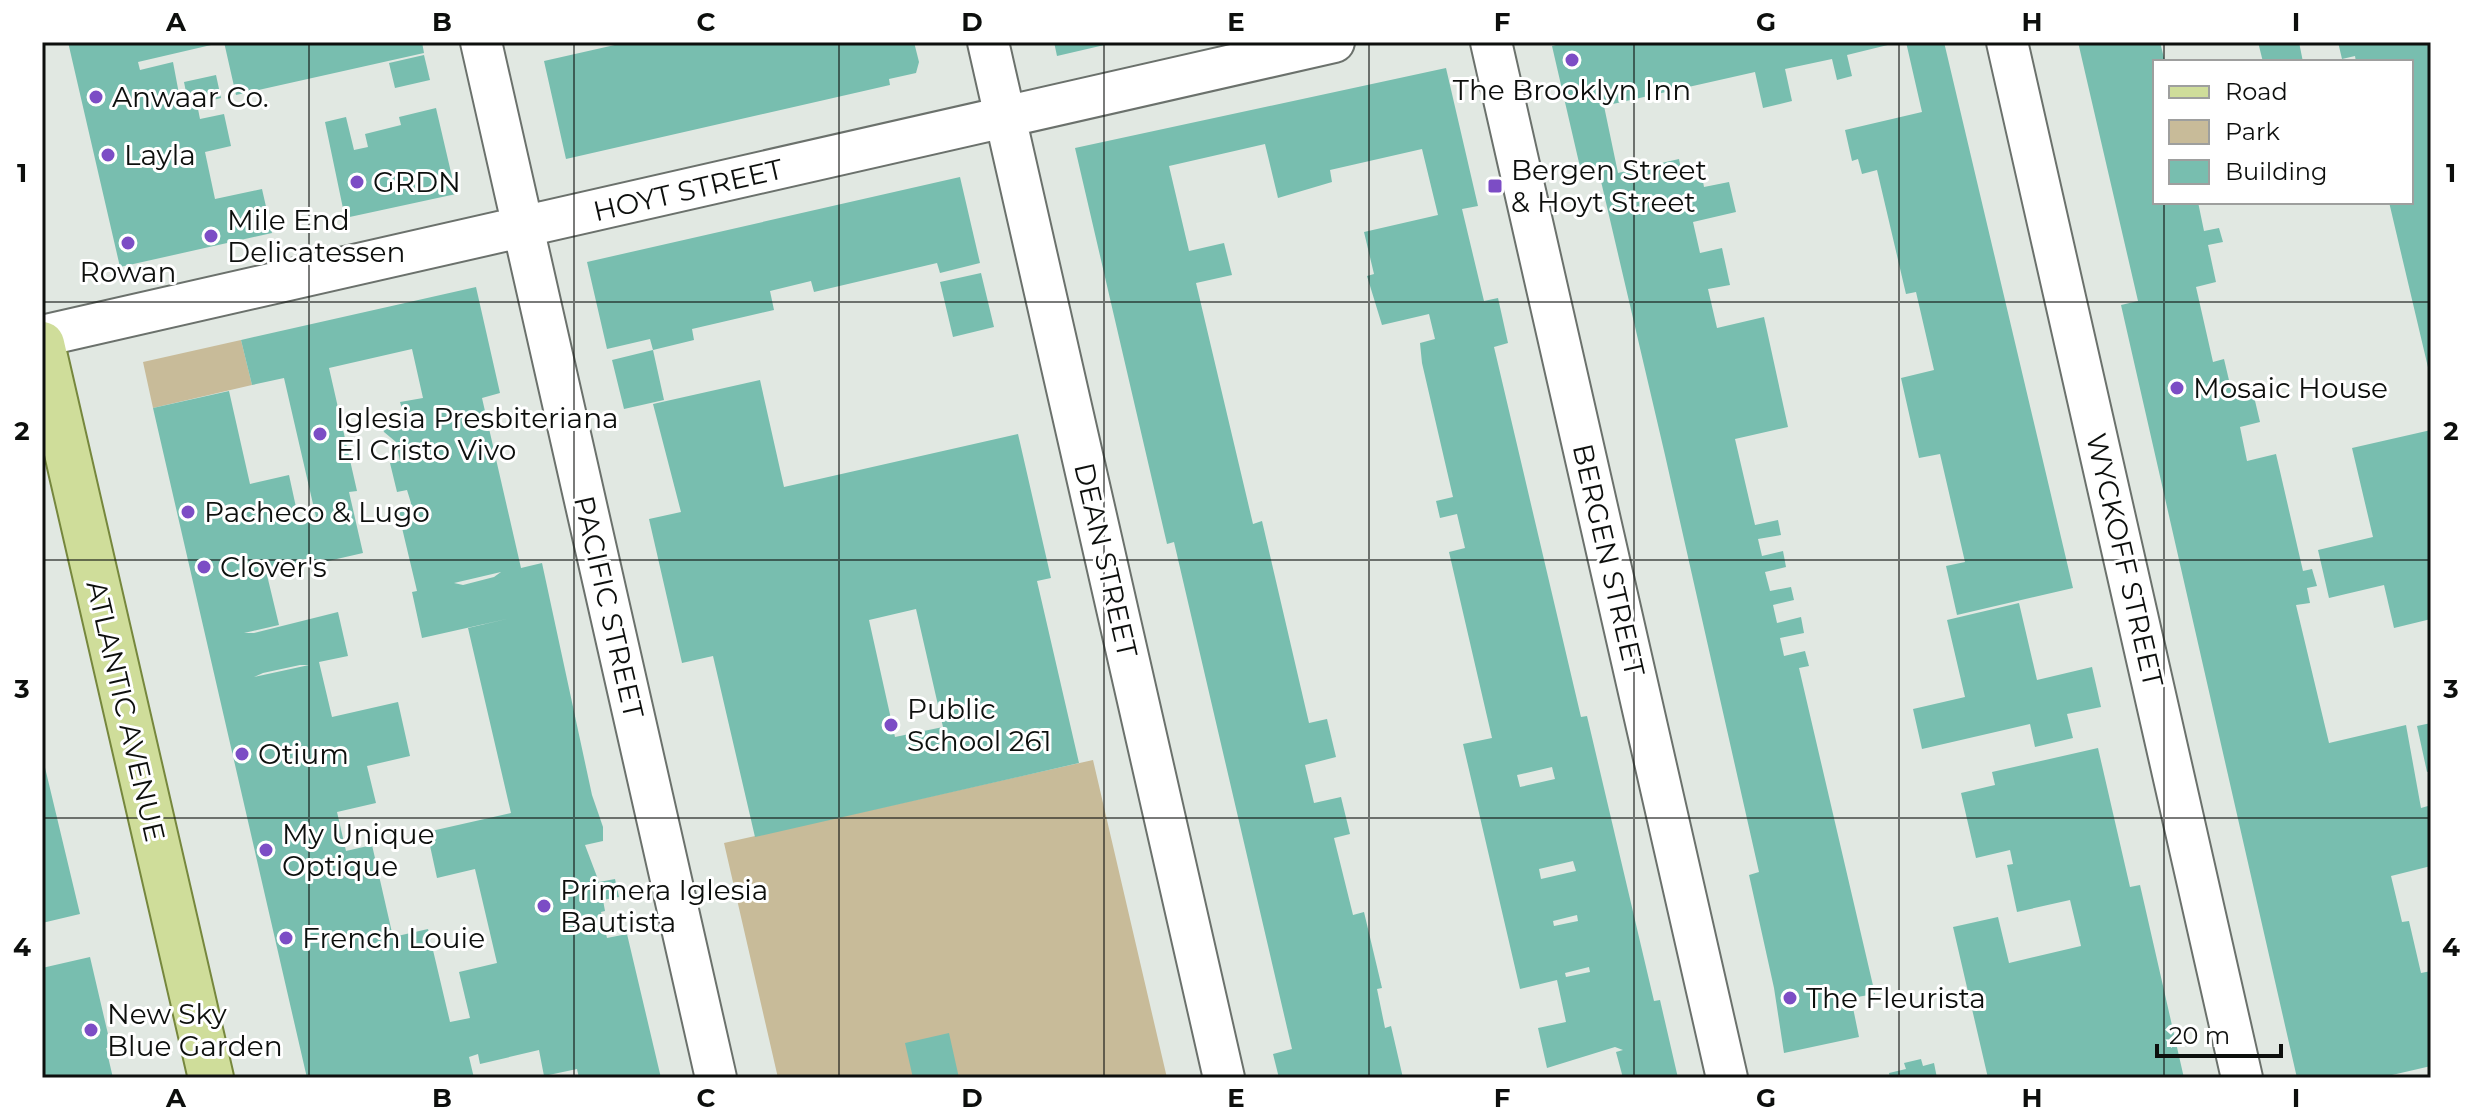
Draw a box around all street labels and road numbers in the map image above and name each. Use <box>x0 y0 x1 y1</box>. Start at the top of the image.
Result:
street label: HOYT STREET <box>590 152 786 228</box>
street label: WYCKOFF STREET <box>2079 430 2171 690</box>
street label: BERGEN STREET <box>1566 441 1652 679</box>
street label: DEAN STREET <box>1067 459 1145 661</box>
street label: PACIFIC STREET <box>567 493 651 721</box>
street label: ATLANTIC AVENUE <box>79 577 173 845</box>

